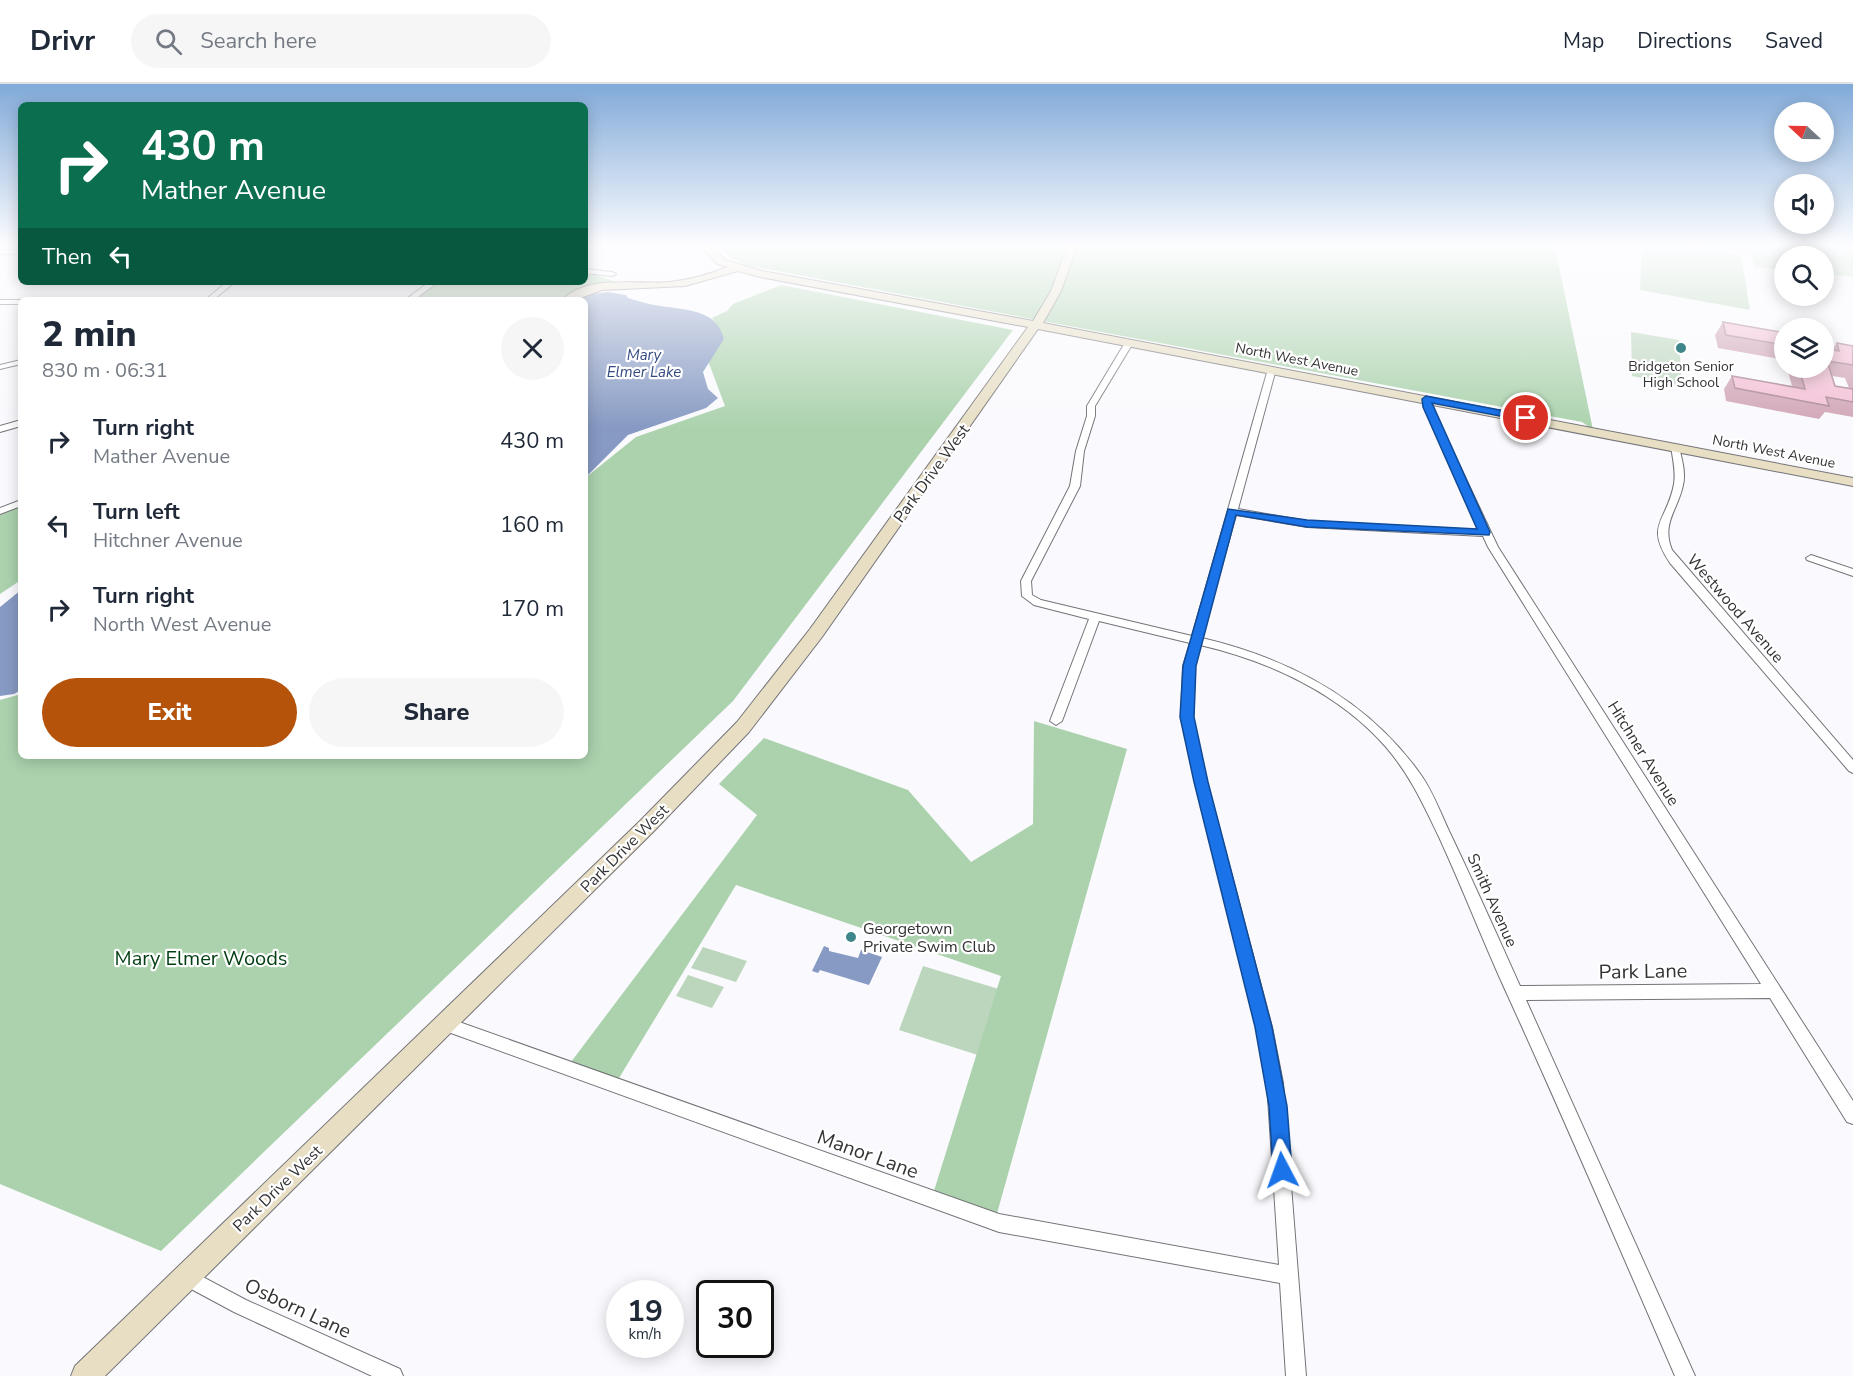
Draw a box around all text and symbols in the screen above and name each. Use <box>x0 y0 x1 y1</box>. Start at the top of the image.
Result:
search box <box>131 14 551 68</box>
text: Drivr <box>30 22 95 60</box>
icon: search <box>152 25 185 58</box>
text: Search here <box>200 26 317 56</box>
text: Map <box>1563 27 1604 55</box>
text: Directions <box>1637 27 1732 55</box>
text: Saved <box>1765 27 1823 55</box>
north arrow <box>1774 102 1834 162</box>
map controls <box>1774 102 1834 378</box>
text: 430 m <box>141 118 265 175</box>
icon: right <box>42 126 120 204</box>
text: Mather Avenue <box>141 172 326 209</box>
button: sound <box>1774 174 1834 234</box>
icon: left <box>104 240 137 273</box>
text: Then <box>42 242 92 272</box>
button: search <box>1774 246 1834 306</box>
text: 2 min <box>42 310 137 359</box>
button: close <box>501 317 564 380</box>
button: layers <box>1774 318 1834 378</box>
street label: North West Avenue <box>1234 338 1360 381</box>
marker: Bridgeton Senior High School <box>1674 341 1688 355</box>
water label: Mary Elmer Lake <box>607 345 681 382</box>
text: 830 m · 06:31 <box>42 357 168 384</box>
place label: Bridgeton Senior High School <box>1628 357 1734 392</box>
pin <box>1500 392 1551 443</box>
icon: arrive <box>1509 401 1542 434</box>
text: Turn right <box>93 413 194 443</box>
street label: Park Drive West <box>889 420 975 527</box>
icon: right <box>42 425 75 458</box>
text: 430 m <box>500 426 564 456</box>
street label: North West Avenue <box>1711 430 1837 473</box>
text: Mather Avenue <box>93 443 230 470</box>
text: Turn left <box>93 497 180 527</box>
icon: left <box>42 509 75 542</box>
text: 160 m <box>500 510 564 540</box>
text: Hitchner Avenue <box>93 527 243 554</box>
street label: Westwood Avenue <box>1682 550 1789 668</box>
text: Turn right <box>93 581 194 611</box>
icon: right <box>42 593 75 626</box>
text: 170 m <box>500 594 564 624</box>
text: North West Avenue <box>93 611 271 638</box>
button: Exit <box>42 678 297 747</box>
button: Share <box>309 678 564 747</box>
street label: Hitchner Avenue <box>1602 697 1684 810</box>
street label: Park Drive West <box>576 799 674 898</box>
street label: Smith Avenue <box>1462 850 1523 951</box>
place label: Georgetown Private Swim Club <box>863 918 996 958</box>
marker: Georgetown Private Swim Club <box>844 930 858 944</box>
park label: Mary Elmer Woods <box>115 945 287 972</box>
street label: Park Lane <box>1599 957 1688 986</box>
street label: Manor Lane <box>813 1124 922 1185</box>
position arrow <box>1250 1138 1314 1202</box>
street label: Park Drive West <box>228 1140 328 1237</box>
street label: Osborn Lane <box>240 1272 356 1345</box>
speed limit sign: 30 <box>696 1280 774 1358</box>
text: 19 <box>627 1291 663 1332</box>
text: km/h <box>628 1324 662 1344</box>

